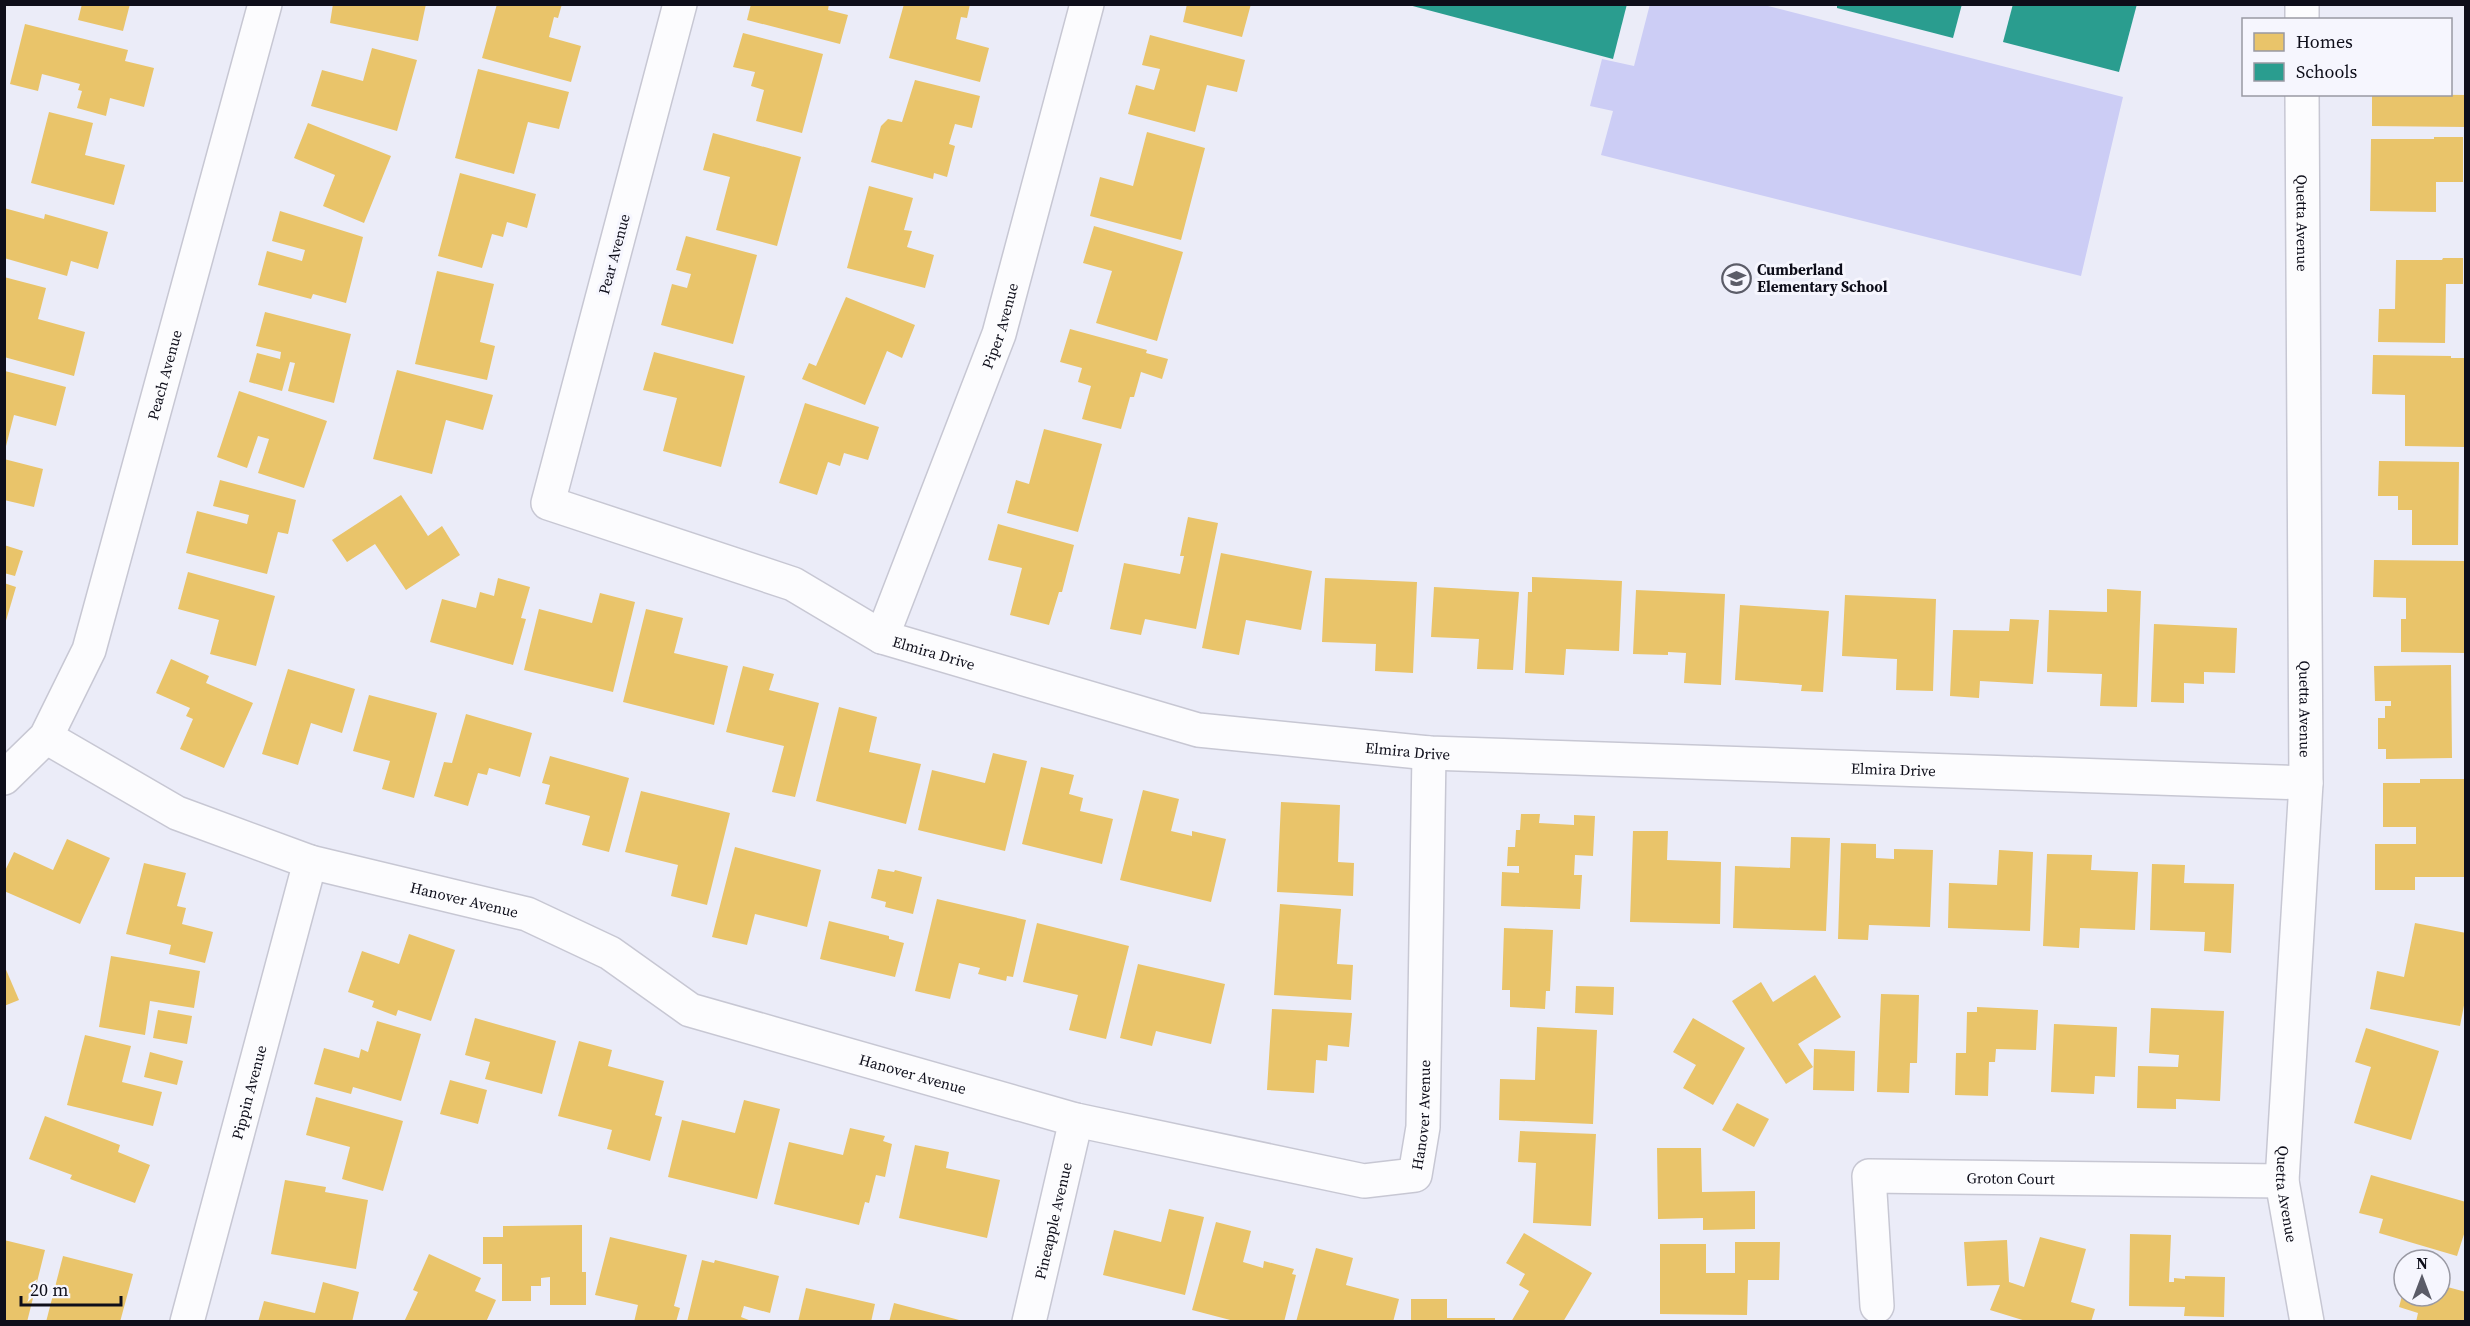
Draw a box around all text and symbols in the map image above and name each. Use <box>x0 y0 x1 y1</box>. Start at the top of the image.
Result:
legend <box>2242 18 2452 96</box>
text: Homes <box>2296 29 2353 54</box>
text: Schools <box>2296 59 2358 84</box>
street label: Quetta Avenue <box>2292 174 2314 272</box>
street label: Pear Avenue <box>593 211 635 297</box>
place label: Cumberland Elementary School <box>1757 259 1888 297</box>
school or university icon: Cumberland Elementary School <box>1720 262 1752 294</box>
street label: Piper Avenue <box>976 280 1023 372</box>
street label: Peach Avenue <box>142 327 186 422</box>
street label: Elmira Drive <box>890 630 978 674</box>
street label: Quetta Avenue <box>2295 660 2316 758</box>
street label: Elmira Drive <box>1364 736 1451 764</box>
street label: Elmira Drive <box>1851 757 1937 781</box>
street label: Hanover Avenue <box>408 876 521 922</box>
street label: Pippin Avenue <box>226 1042 271 1142</box>
street label: Hanover Avenue <box>857 1048 969 1099</box>
street label: Hanover Avenue <box>1406 1059 1435 1171</box>
street label: Quetta Avenue <box>2271 1145 2303 1244</box>
street label: Pineapple Avenue <box>1029 1160 1076 1281</box>
street label: Groton Court <box>1967 1167 2055 1189</box>
north arrow <box>2392 1248 2452 1308</box>
text: N <box>2416 1252 2428 1274</box>
scale bar <box>21 1269 122 1307</box>
text: 20 m <box>30 1277 68 1302</box>

